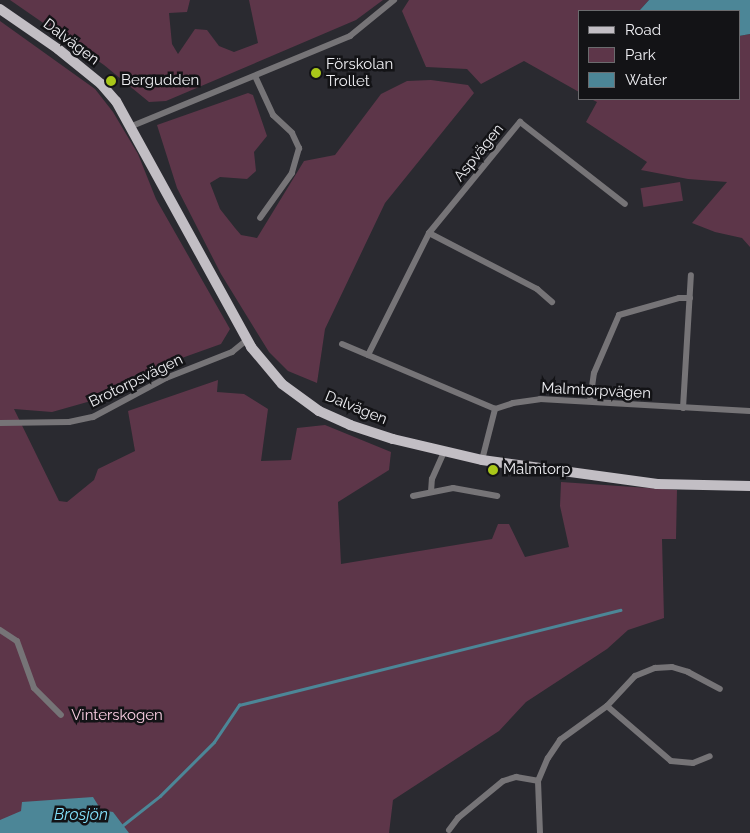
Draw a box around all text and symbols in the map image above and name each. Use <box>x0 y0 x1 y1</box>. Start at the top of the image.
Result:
legend <box>578 10 740 100</box>
street label: Dalvägen <box>39 15 103 69</box>
text: Road <box>625 21 661 39</box>
text: Park <box>625 46 656 64</box>
place label: Förskolan Trollet <box>326 55 393 90</box>
marker: Förskolan Trollet <box>310 67 322 79</box>
text: Water <box>625 71 667 89</box>
place label: Bergudden <box>121 72 199 90</box>
marker: Bergudden <box>105 75 117 87</box>
street label: Aspvägen <box>450 121 508 185</box>
street label: Brotorpsvägen <box>86 351 186 411</box>
street label: Malmtorpvägen <box>541 379 651 403</box>
street label: Dalvägen <box>322 387 390 429</box>
place label: Malmtorp <box>503 461 570 479</box>
marker: Malmtorp <box>487 464 499 476</box>
park label: Vinterskogen <box>71 707 163 725</box>
water label: Brosjön <box>54 805 108 825</box>

